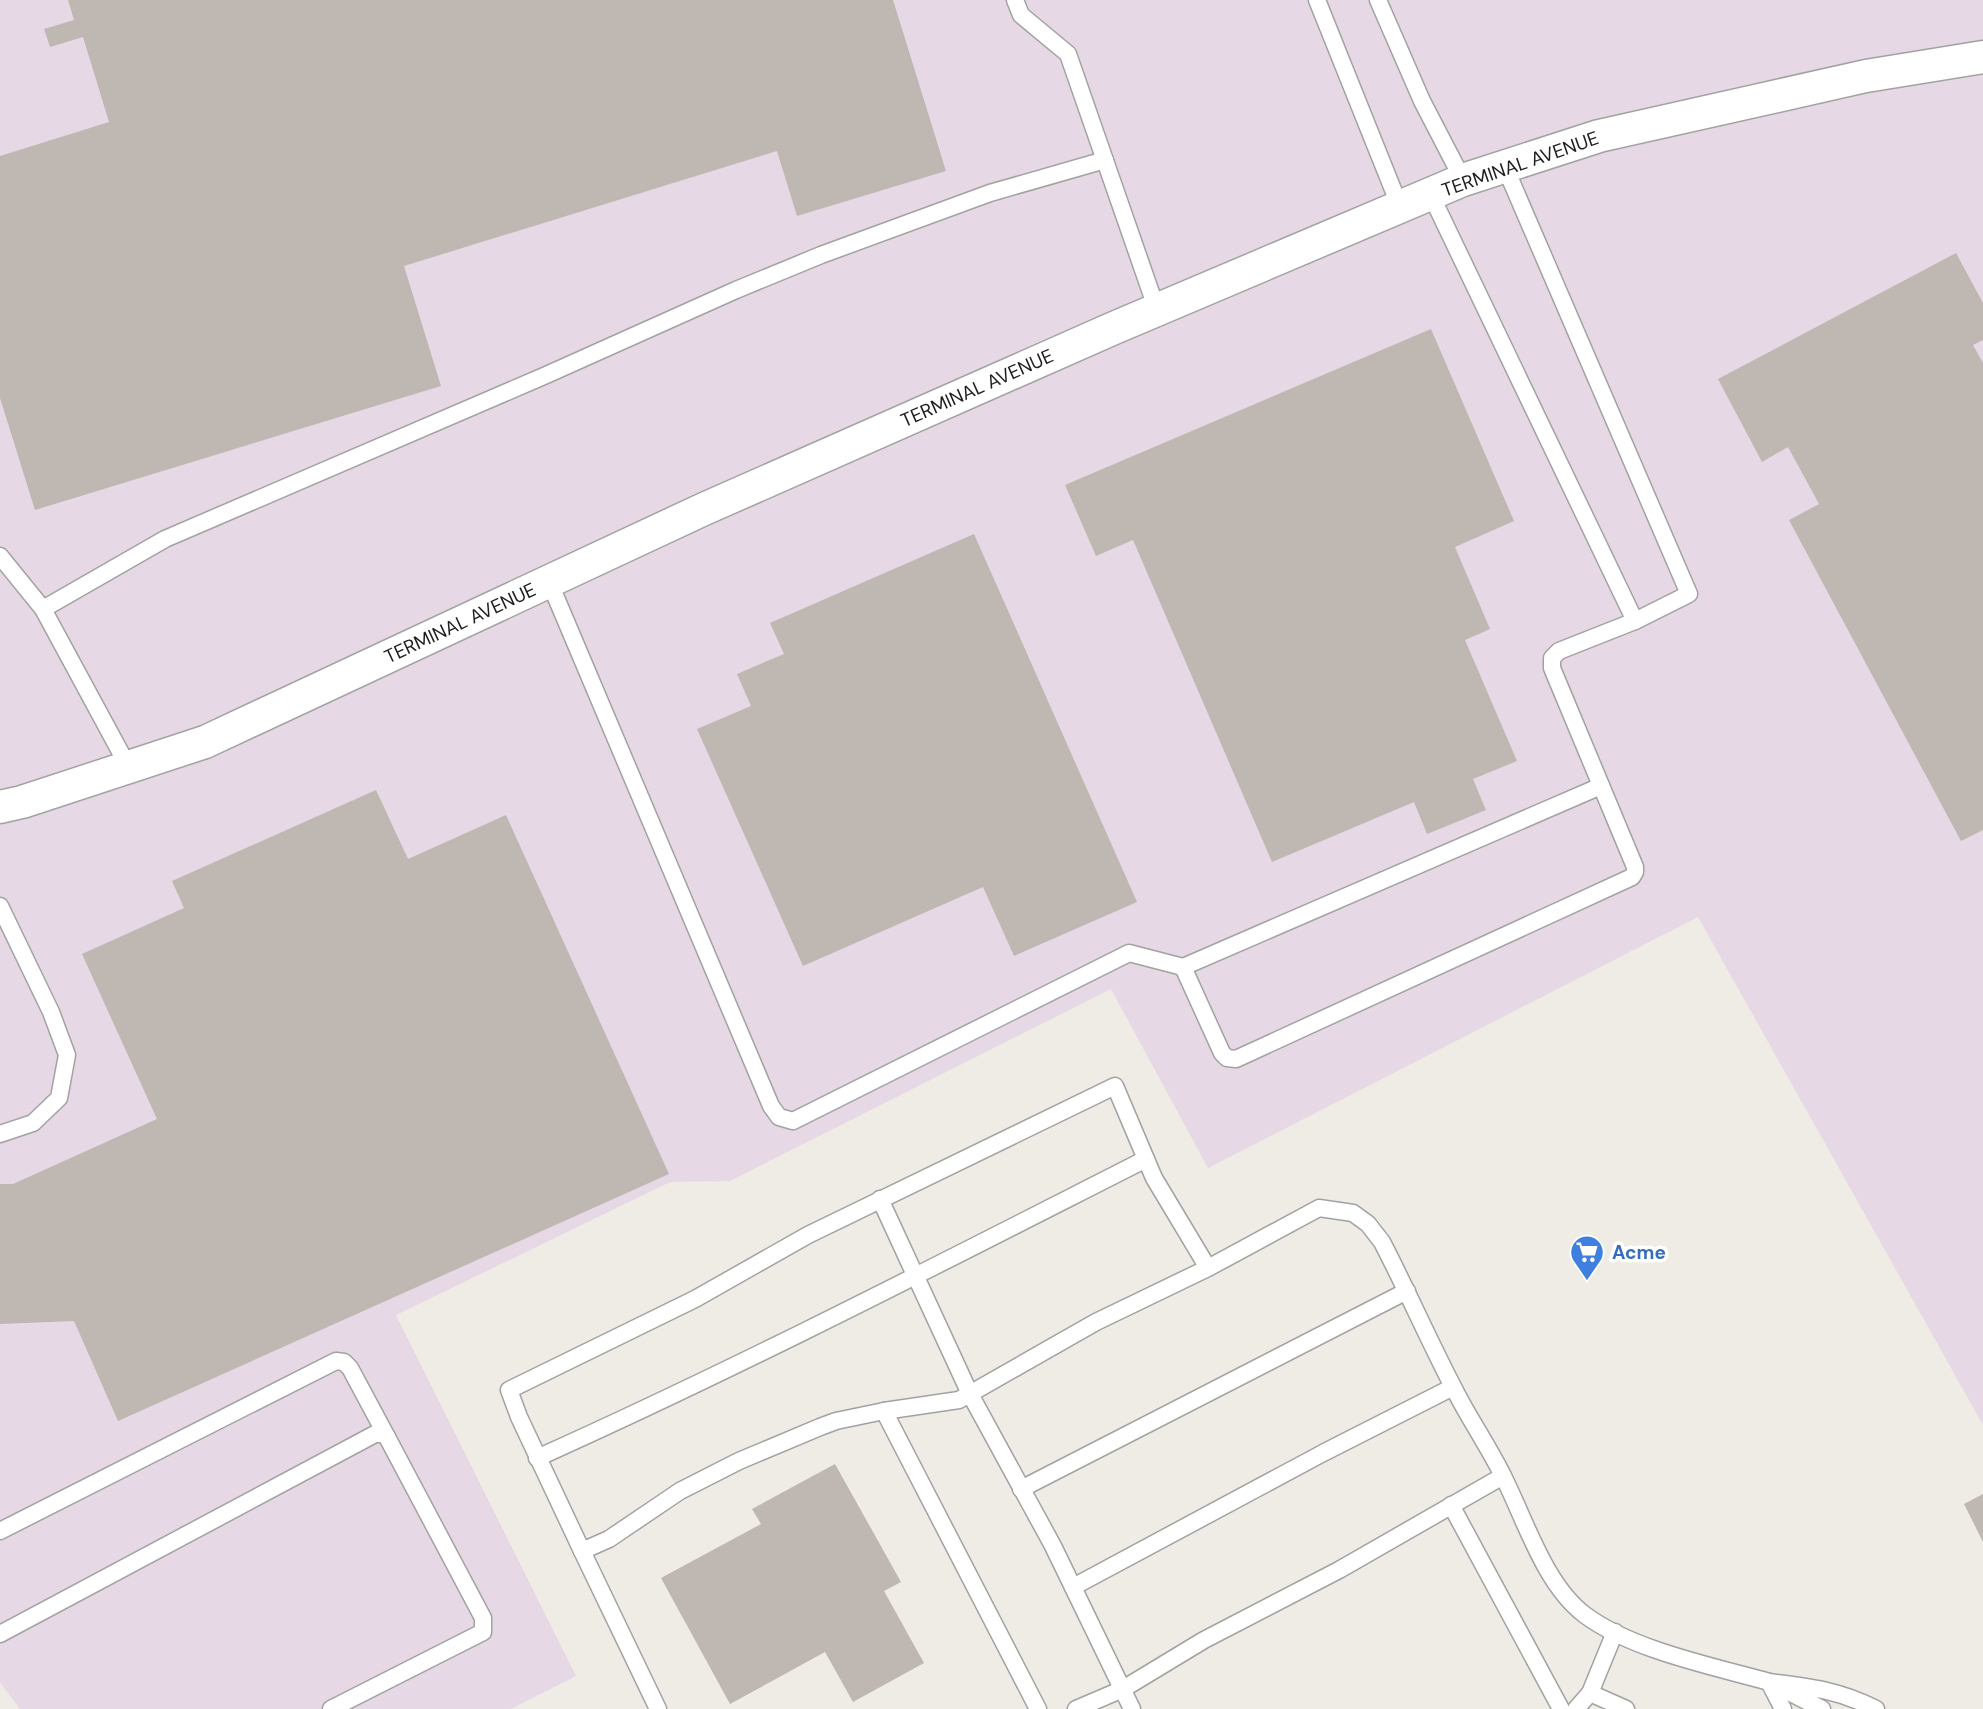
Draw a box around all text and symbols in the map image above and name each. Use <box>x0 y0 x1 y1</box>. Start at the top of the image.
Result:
street label: TERMINAL AVENUE <box>1438 125 1602 203</box>
street label: TERMINAL AVENUE <box>897 343 1057 433</box>
street label: TERMINAL AVENUE <box>380 577 540 669</box>
supermarket icon: Acme <box>1568 1233 1606 1282</box>
place label: Acme <box>1612 1240 1666 1265</box>

